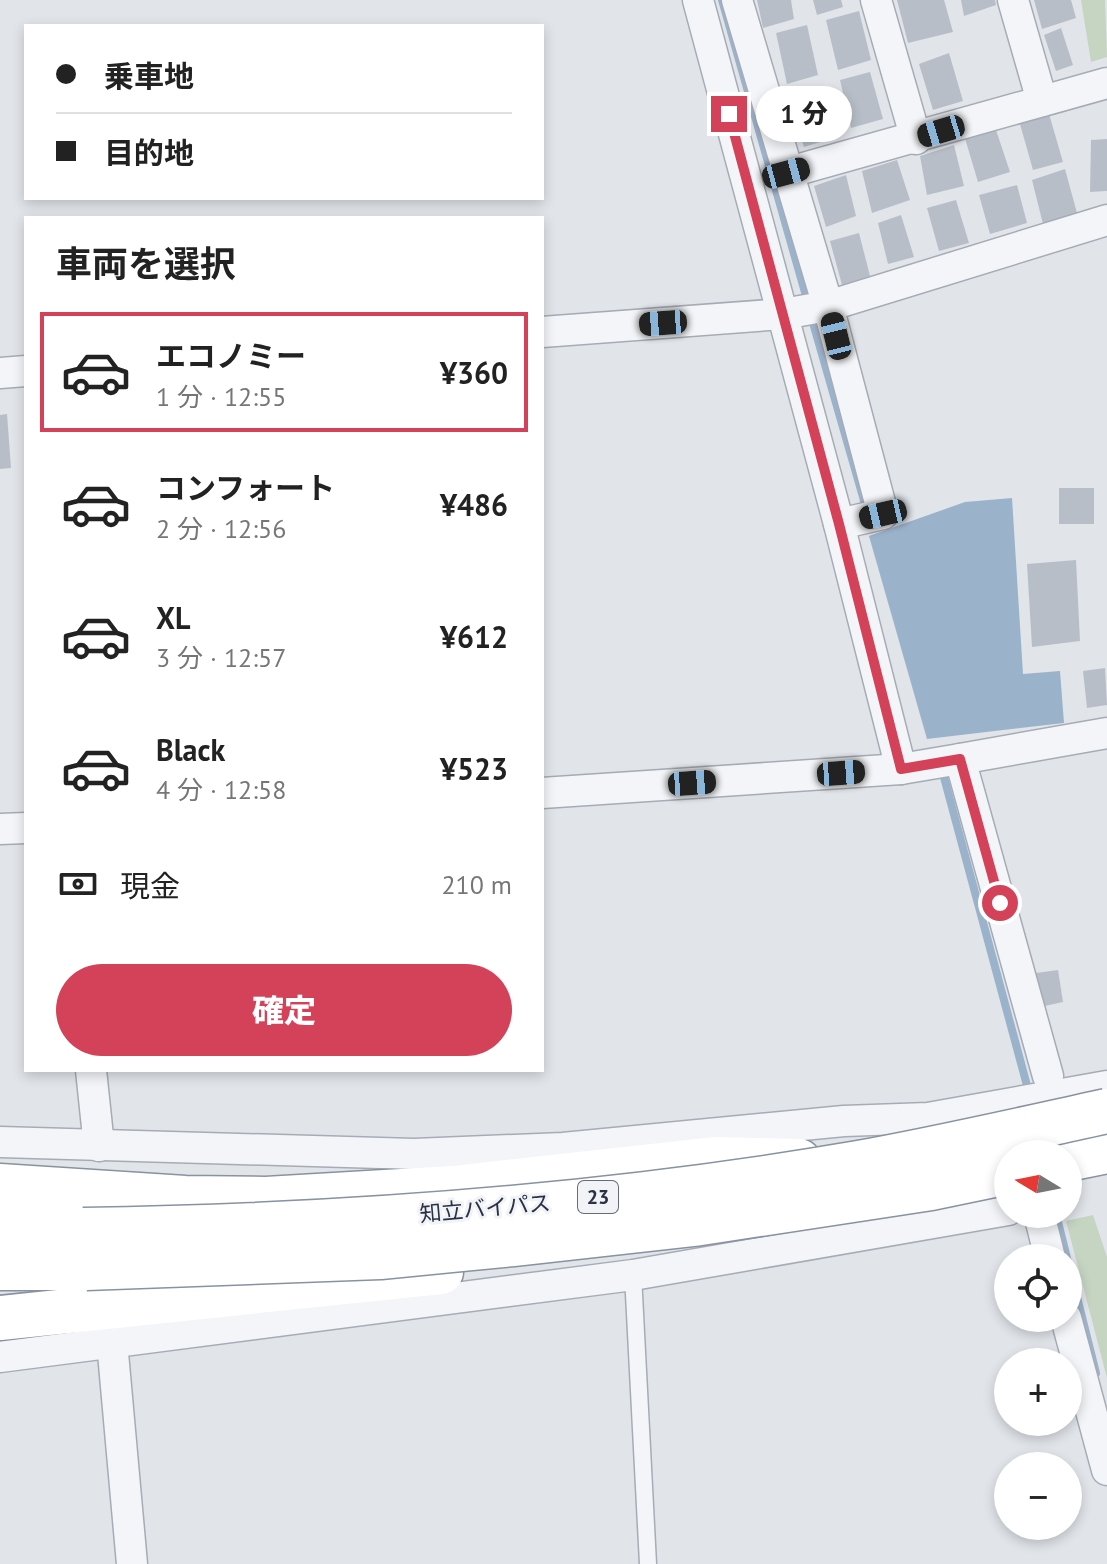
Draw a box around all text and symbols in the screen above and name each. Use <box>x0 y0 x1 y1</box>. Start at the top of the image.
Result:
text: 乗車地 <box>104 56 194 95</box>
callout: 1 分 <box>757 86 853 142</box>
route end <box>711 96 747 132</box>
text: 1 分 <box>780 97 828 130</box>
car <box>915 113 967 149</box>
text: 目的地 <box>104 133 194 172</box>
car <box>760 155 812 191</box>
text: 車両を選択 <box>56 240 236 287</box>
car <box>638 309 688 337</box>
car <box>819 310 853 362</box>
icon: car <box>60 336 132 408</box>
text: エコノミー <box>156 336 306 375</box>
text: ¥360 <box>440 353 508 392</box>
text: 1 分 · 12:55 <box>156 380 286 413</box>
icon: car <box>60 468 132 540</box>
text: コンフォート <box>156 468 335 507</box>
text: ¥486 <box>440 485 508 524</box>
car <box>857 497 909 531</box>
text: 2 分 · 12:56 <box>156 512 286 545</box>
text: XL <box>156 598 190 637</box>
icon: car <box>60 600 132 672</box>
text: ¥612 <box>440 617 508 656</box>
text: 3 分 · 12:57 <box>156 641 286 674</box>
text: Black <box>156 730 225 769</box>
icon: car <box>60 732 132 804</box>
text: ¥523 <box>440 749 508 788</box>
car <box>816 759 866 787</box>
car <box>667 769 717 797</box>
text: 4 分 · 12:58 <box>156 773 286 806</box>
icon: cash <box>56 862 100 906</box>
text: 現金 <box>120 866 180 905</box>
text: 210 m <box>441 868 512 901</box>
route start <box>982 885 1018 921</box>
button: 確定 <box>56 964 512 1056</box>
north arrow <box>994 1140 1082 1228</box>
map controls <box>994 1140 1082 1540</box>
road number: 23 <box>578 1181 618 1213</box>
street label: 知立バイパス <box>418 1188 552 1228</box>
button: locate <box>994 1244 1082 1332</box>
button: + <box>994 1348 1082 1436</box>
button: − <box>994 1452 1082 1540</box>

